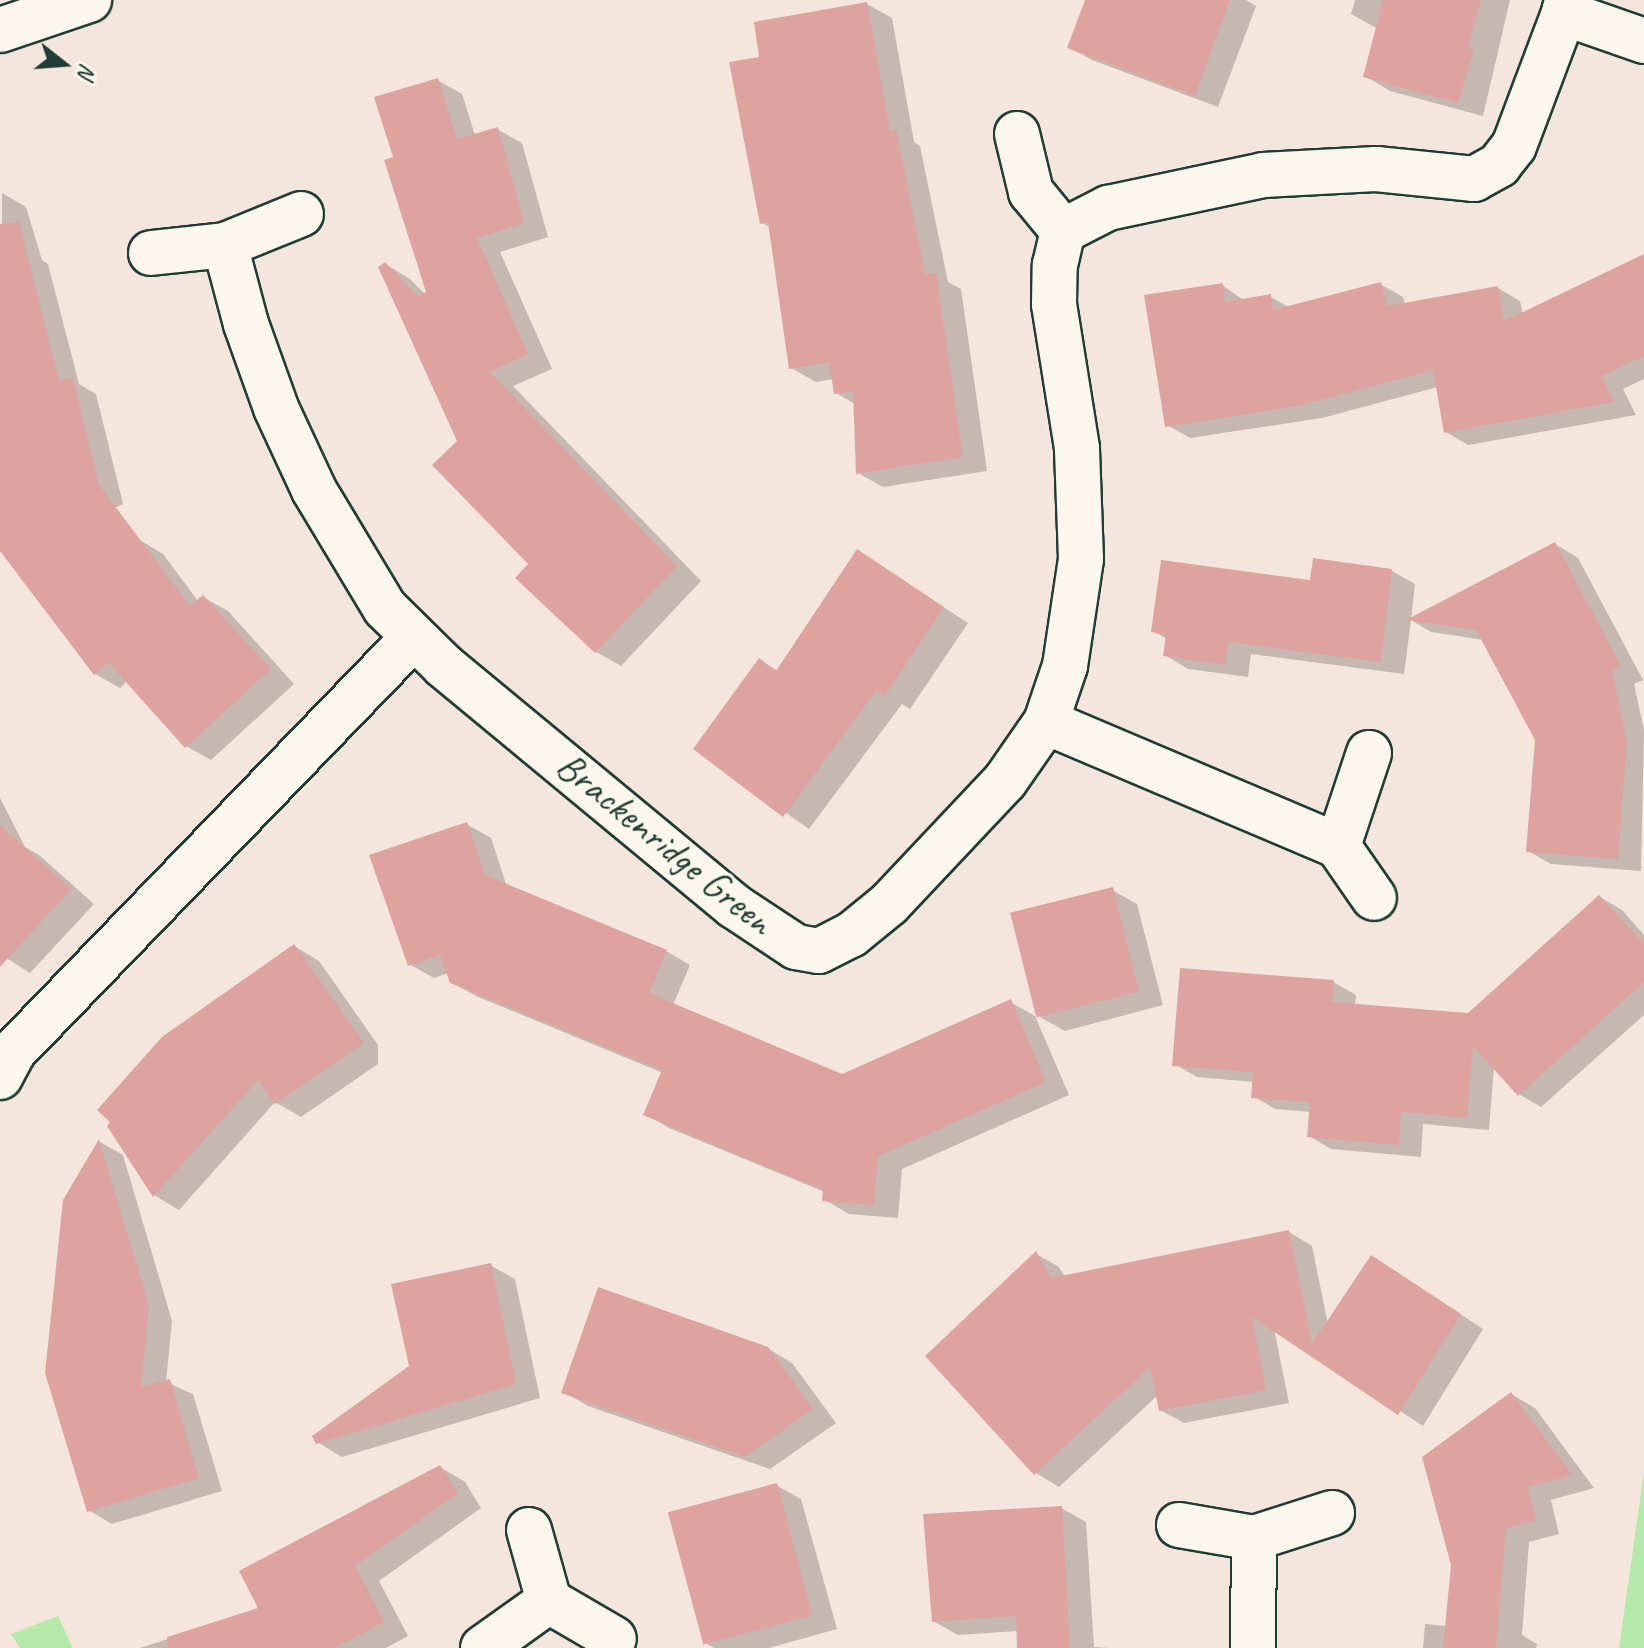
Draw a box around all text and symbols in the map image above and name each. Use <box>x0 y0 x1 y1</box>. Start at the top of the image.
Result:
north arrow <box>24 24 104 104</box>
text: N <box>72 60 102 82</box>
street label: Brackenridge Green <box>547 741 783 945</box>

